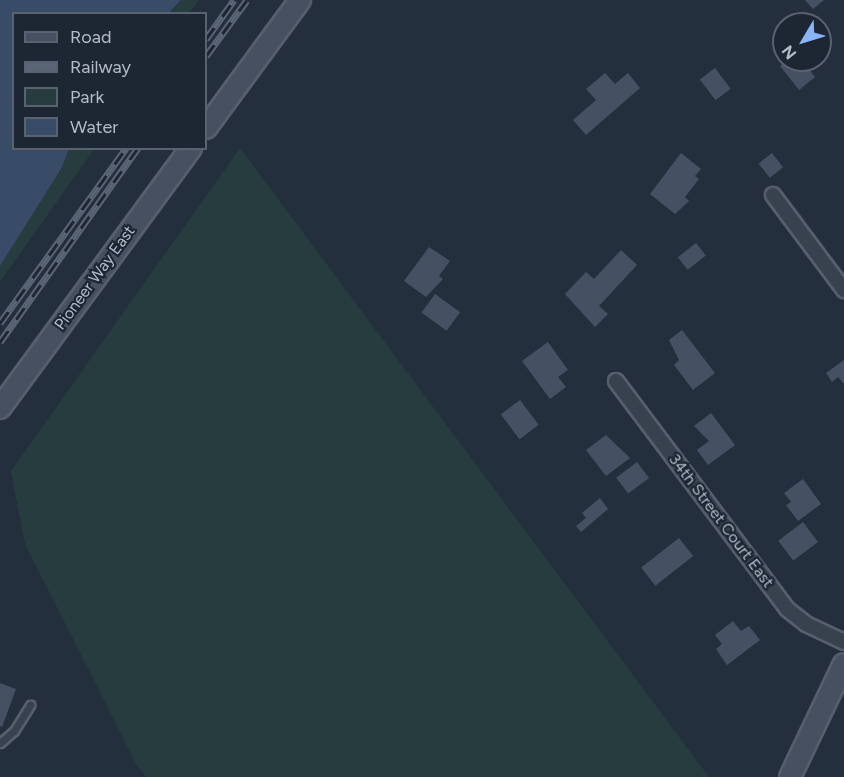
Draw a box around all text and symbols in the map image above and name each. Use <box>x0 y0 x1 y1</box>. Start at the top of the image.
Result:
legend <box>12 12 207 150</box>
north arrow <box>772 12 832 72</box>
text: Road <box>70 26 111 48</box>
text: N <box>778 41 800 63</box>
text: Railway <box>70 56 131 78</box>
text: Park <box>70 86 104 108</box>
text: Water <box>70 116 118 138</box>
street label: Pioneer Way East <box>51 222 139 334</box>
street label: 34th Street Court East <box>664 450 778 592</box>

